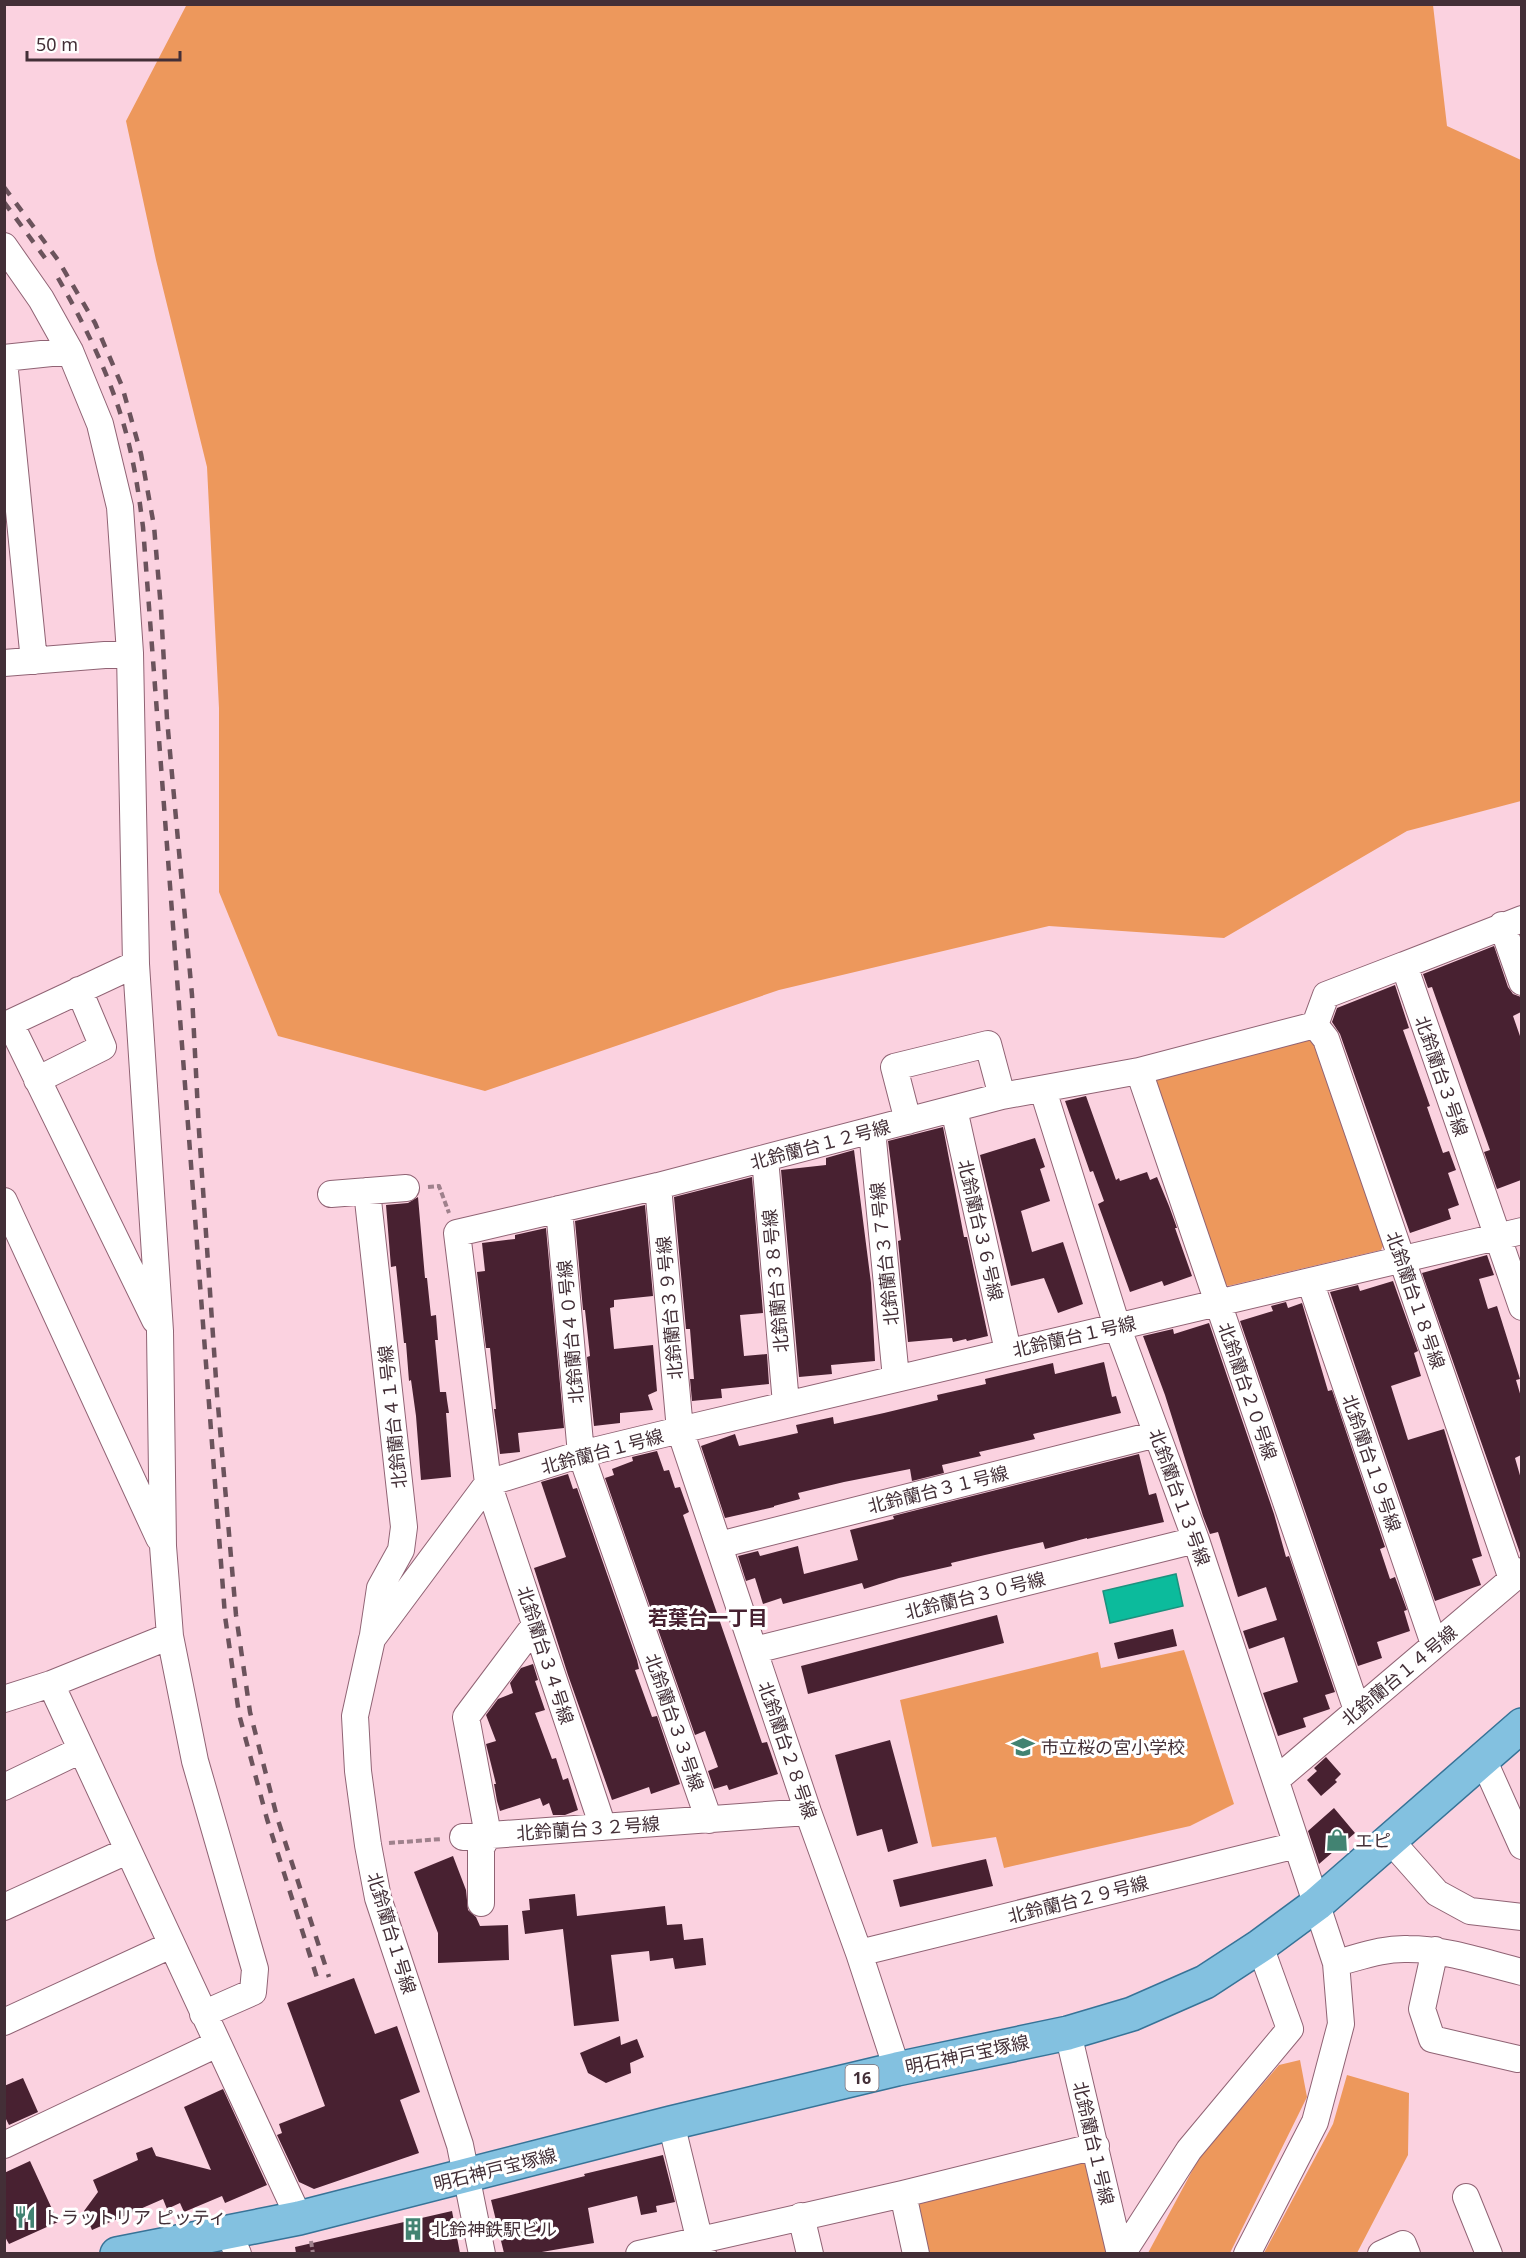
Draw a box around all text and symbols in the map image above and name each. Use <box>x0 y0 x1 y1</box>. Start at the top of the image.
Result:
scale bar <box>27 24 180 62</box>
text: 50 m <box>36 32 78 56</box>
street label: 北鈴蘭台３号線 <box>1410 1013 1474 1139</box>
street label: 北鈴蘭台１２号線 <box>747 1114 893 1174</box>
street label: 北鈴蘭台３６号線 <box>953 1157 1009 1303</box>
street label: 北鈴蘭台３７号線 <box>865 1181 903 1327</box>
street label: 北鈴蘭台３８号線 <box>757 1208 793 1354</box>
street label: 北鈴蘭台１８号線 <box>1381 1228 1451 1372</box>
street label: 北鈴蘭台３９号線 <box>651 1235 687 1381</box>
street label: 北鈴蘭台４０号線 <box>552 1259 588 1405</box>
street label: 北鈴蘭台１号線 <box>1010 1310 1138 1362</box>
street label: 北鈴蘭台２０号線 <box>1213 1319 1283 1463</box>
street label: 北鈴蘭台４１号線 <box>373 1344 411 1490</box>
street label: 北鈴蘭台１９号線 <box>1337 1391 1407 1535</box>
street label: 北鈴蘭台１号線 <box>538 1423 666 1479</box>
street label: 北鈴蘭台１３号線 <box>1144 1425 1216 1569</box>
street label: 北鈴蘭台３１号線 <box>865 1460 1011 1518</box>
street label: 北鈴蘭台３０号線 <box>902 1566 1048 1624</box>
street label: 北鈴蘭台３４号線 <box>512 1583 580 1727</box>
district label: 若葉台一丁目 <box>648 1604 768 1631</box>
street label: 北鈴蘭台１４号線 <box>1336 1620 1462 1730</box>
street label: 北鈴蘭台３３号線 <box>640 1650 710 1794</box>
street label: 北鈴蘭台２８号線 <box>753 1678 823 1822</box>
school or university icon: 市立桜の宮小学校 <box>1010 1734 1036 1760</box>
place label: 市立桜の宮小学校 <box>1041 1735 1185 1759</box>
street label: 北鈴蘭台３２号線 <box>515 1811 661 1845</box>
shop icon: エピ <box>1324 1827 1350 1853</box>
place label: エピ <box>1355 1828 1391 1852</box>
street label: 北鈴蘭台１号線 <box>362 1869 422 1997</box>
street label: 北鈴蘭台２９号線 <box>1005 1870 1151 1928</box>
street label: 明石神戸宝塚線 <box>903 2029 1031 2079</box>
road number: 16 <box>846 2065 878 2091</box>
street label: 北鈴蘭台１号線 <box>1068 2079 1120 2207</box>
street label: 明石神戸宝塚線 <box>431 2142 559 2196</box>
restaurant icon: トラットリア ピッティ <box>12 2204 38 2230</box>
place label: トラットリア ピッティ <box>43 2205 227 2229</box>
building icon: 北鈴神鉄駅ビル <box>400 2216 426 2242</box>
place label: 北鈴神鉄駅ビル <box>431 2217 557 2241</box>

